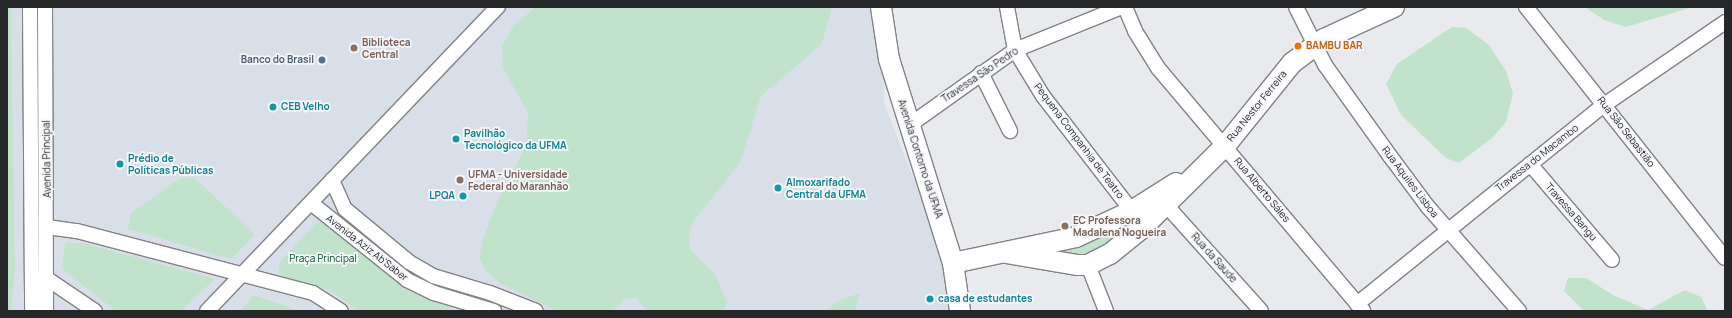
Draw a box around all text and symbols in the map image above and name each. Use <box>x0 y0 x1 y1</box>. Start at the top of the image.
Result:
place label: Biblioteca Central <box>362 36 411 60</box>
place label: BAMBU BAR <box>1306 40 1363 52</box>
marker: BAMBU BAR <box>1293 41 1303 51</box>
marker: Biblioteca Central <box>349 43 359 53</box>
street label: Travessa São Pedro <box>939 45 1021 105</box>
place label: Banco do Brasil <box>241 54 314 66</box>
marker: Banco do Brasil <box>317 55 327 65</box>
street label: Rua Nestor Ferreira <box>1225 68 1289 144</box>
street label: Pequena Companhia de Teatro <box>1032 81 1126 201</box>
street label: Rua São Sebastião <box>1595 94 1657 170</box>
street label: Avenida Contorno da UFMA <box>895 98 945 220</box>
place label: CEB Velho <box>281 101 330 113</box>
marker: CEB Velho <box>268 102 278 112</box>
street label: Avenida Principal <box>40 120 54 198</box>
street label: Travessa do Macambo <box>1493 122 1581 194</box>
place label: Pavilhão Tecnológico da UFMA <box>464 127 567 150</box>
marker: Pavilhão Tecnológico da UFMA <box>451 134 461 144</box>
street label: Rua Aquiles Lisboa <box>1379 144 1441 220</box>
place label: Prédio de Políticas Públicas <box>128 152 213 176</box>
street label: Rua Alberto Sáles <box>1231 155 1293 225</box>
marker: Prédio de Políticas Públicas <box>115 159 125 169</box>
place label: UFMA - Universidade Federal do Maranhão <box>468 168 568 192</box>
marker: UFMA - Universidade Federal do Maranhão <box>455 175 465 185</box>
place label: Almoxarifado Central da UFMA <box>786 176 866 200</box>
street label: Travessa Bangu <box>1543 181 1599 243</box>
marker: Almoxarifado Central da UFMA <box>773 183 783 193</box>
place label: LPQA <box>429 190 455 202</box>
marker: LPQA <box>458 191 468 201</box>
street label: Avenida Aziz Ab'Saber <box>324 212 410 284</box>
place label: EC Professora Madalena Nogueira <box>1073 214 1166 238</box>
marker: EC Professora Madalena Nogueira <box>1060 221 1070 231</box>
street label: Rua da Saude <box>1189 231 1239 285</box>
park label: Praça Principal <box>289 253 357 265</box>
place label: casa de estudantes <box>938 293 1032 305</box>
marker: casa de estudantes <box>925 294 935 304</box>

